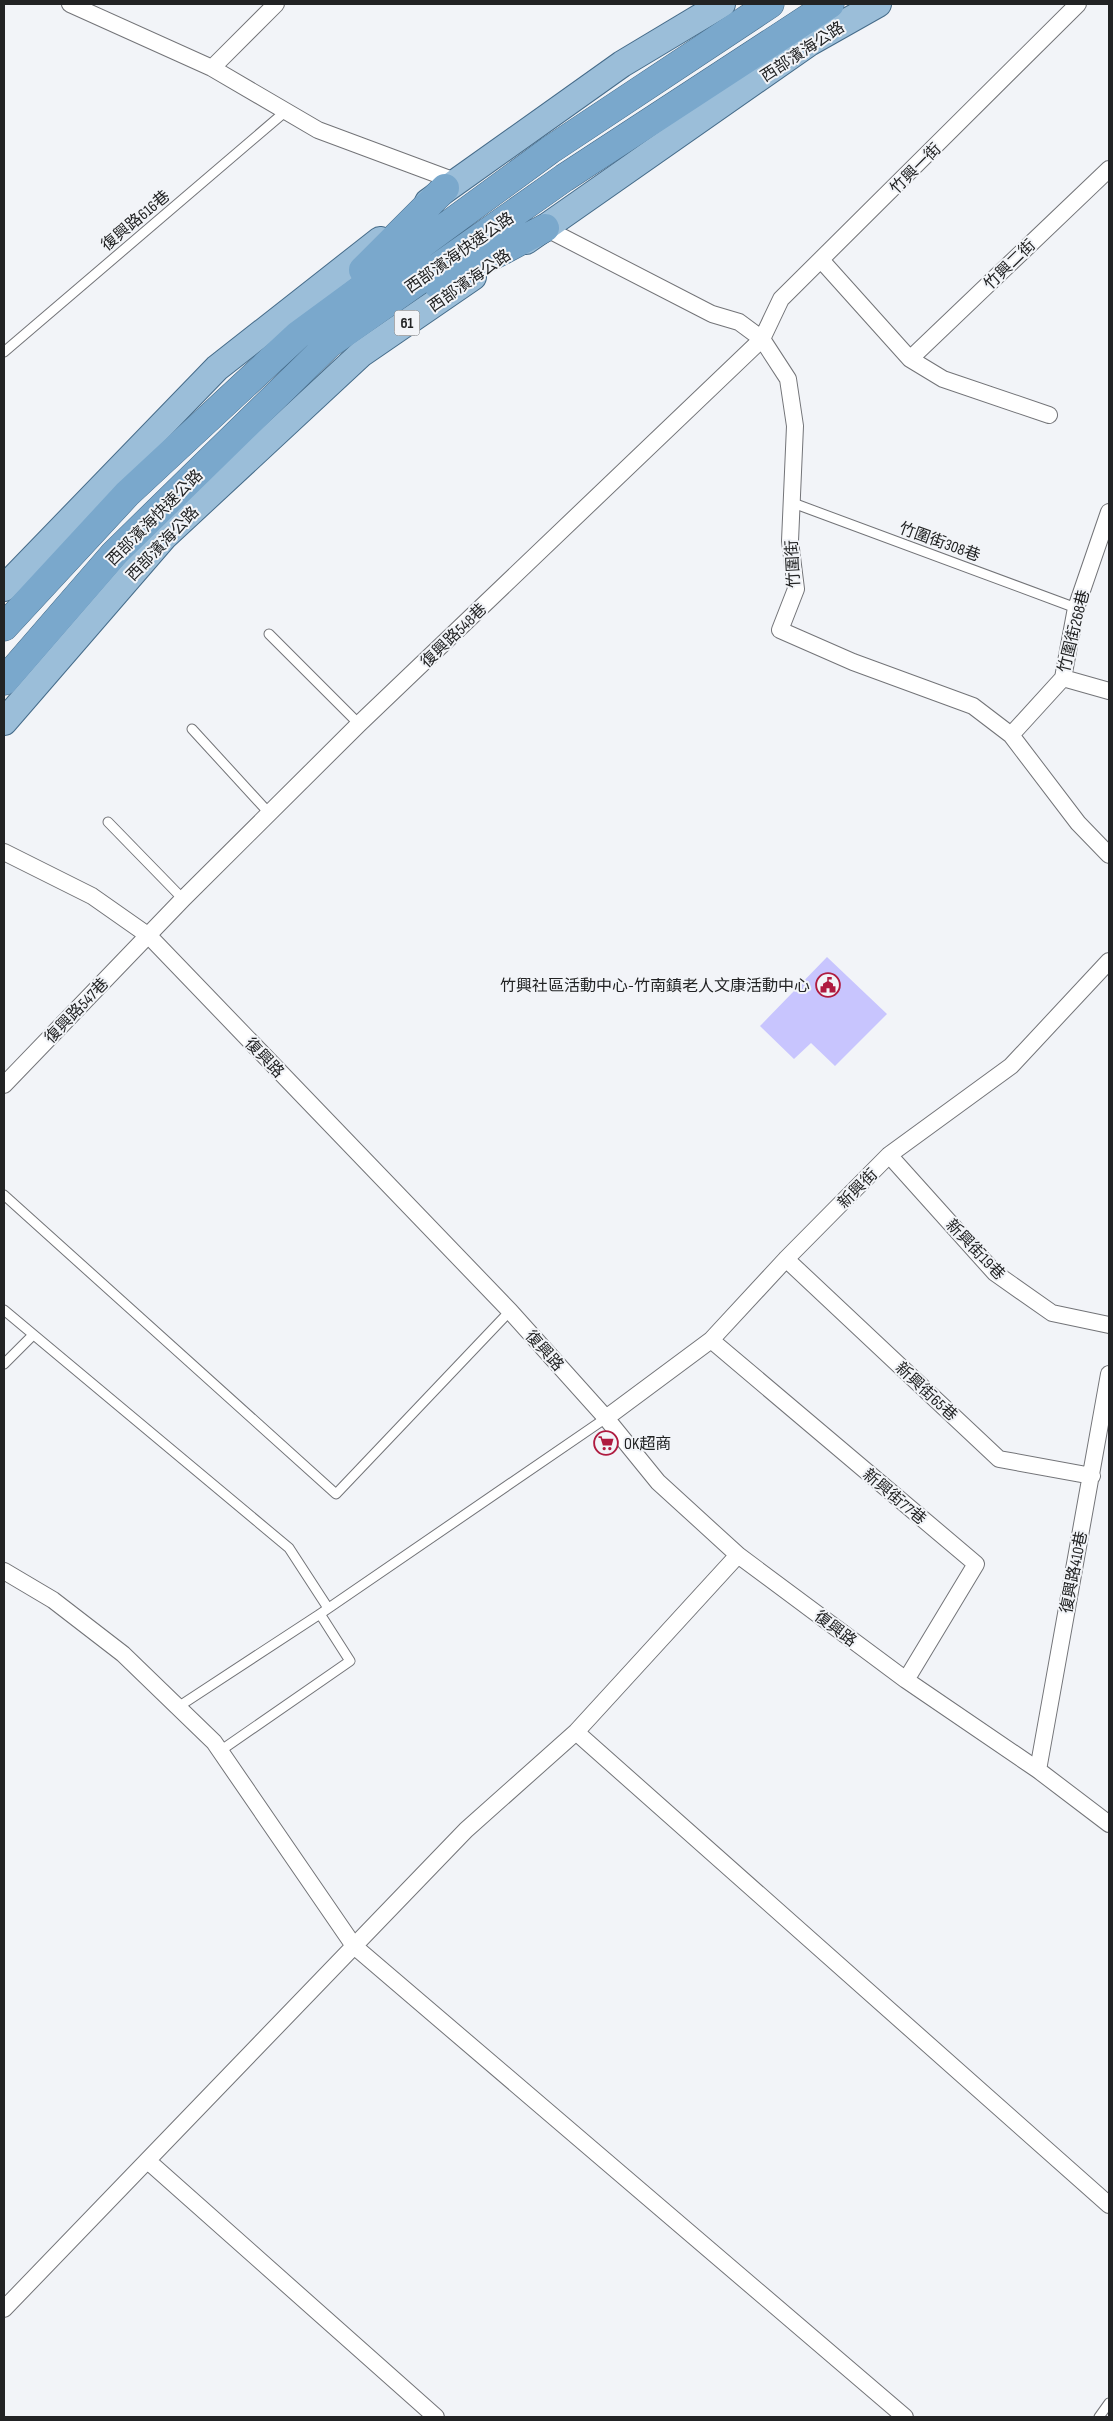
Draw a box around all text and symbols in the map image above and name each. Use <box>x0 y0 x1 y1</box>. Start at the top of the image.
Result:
street label: 西部濱海公路 <box>757 18 848 86</box>
street label: 竹興一街 <box>887 140 945 198</box>
street label: 復興路616巷 <box>98 187 174 255</box>
street label: 西部濱海快速公路 <box>402 209 518 298</box>
street label: 竹興二街 <box>980 236 1040 294</box>
street label: 西部濱海公路 <box>425 246 515 317</box>
road number: 61 <box>394 310 420 336</box>
street label: 西部濱海快速公路 <box>103 466 207 570</box>
street label: 西部濱海公路 <box>123 503 203 585</box>
street label: 竹圍街308巷 <box>896 519 983 566</box>
street label: 竹圍街 <box>783 539 804 588</box>
street label: 竹圍街268巷 <box>1055 588 1094 675</box>
street label: 復興路548巷 <box>417 600 491 672</box>
public building icon: 竹興社區活動中心-竹南鎮老人文康活動中心 <box>815 972 841 998</box>
street label: 復興路547巷 <box>41 974 113 1048</box>
place label: 竹興社區活動中心-竹南鎮老人文康活動中心 <box>500 977 810 996</box>
street label: 復興路 <box>240 1034 287 1082</box>
street label: 新興街 <box>834 1165 882 1213</box>
street label: 新興街19巷 <box>941 1216 1008 1284</box>
street label: 復興路 <box>521 1327 567 1375</box>
street label: 新興街65巷 <box>891 1359 961 1425</box>
supermarket icon: OK超商 <box>593 1430 619 1456</box>
place label: OK超商 <box>624 1435 671 1454</box>
street label: 新興街77巷 <box>858 1465 930 1529</box>
street label: 復興路410巷 <box>1057 1529 1092 1615</box>
street label: 復興路 <box>810 1607 860 1651</box>

